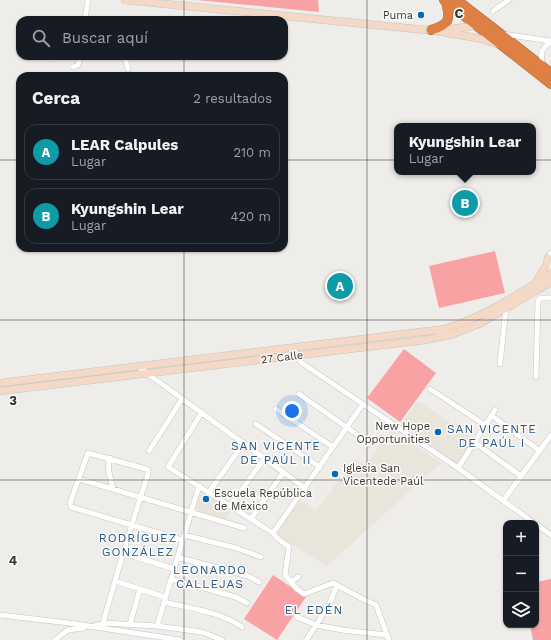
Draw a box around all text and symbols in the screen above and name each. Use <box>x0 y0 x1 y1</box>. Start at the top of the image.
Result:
text: C <box>455 6 464 21</box>
place label: Puma <box>383 9 413 22</box>
marker: Puma <box>416 10 426 20</box>
search box <box>16 16 288 60</box>
icon: search <box>30 27 52 49</box>
text: Buscar aquí <box>62 29 148 47</box>
text: Cerca <box>32 88 80 108</box>
text: 2 resultados <box>193 91 272 106</box>
popup <box>394 123 536 175</box>
text: Kyungshin Lear <box>409 133 521 151</box>
text: LEAR Calpules <box>71 136 178 154</box>
text: A <box>42 145 50 160</box>
text: 210 m <box>233 145 271 160</box>
text: Lugar <box>409 151 444 166</box>
text: Lugar <box>71 154 106 169</box>
pin: B <box>452 188 478 218</box>
text: Kyungshin Lear <box>71 200 184 218</box>
text: B <box>42 209 50 224</box>
text: 420 m <box>231 209 271 224</box>
text: Lugar <box>71 218 106 233</box>
pin: A <box>327 271 353 301</box>
street label: 27 Calle <box>260 348 304 367</box>
text: 3 <box>9 393 17 408</box>
your location <box>282 401 302 421</box>
place label: New Hope Opportunities <box>356 420 430 446</box>
district label: SAN VICENTE DE PAÚL I <box>447 422 537 450</box>
marker: New Hope Opportunities <box>433 427 443 437</box>
district label: SAN VICENTE DE PAÚL II <box>231 439 321 467</box>
place label: Iglesia San Vicentede Paúl <box>343 462 424 488</box>
marker: Iglesia San Vicentede Paúl <box>330 469 340 479</box>
place label: Escuela República de México <box>214 487 312 513</box>
marker: Escuela República de México <box>201 494 211 504</box>
map controls <box>503 520 539 628</box>
button: + <box>503 520 539 556</box>
district label: RODRÍGUEZ GONZÁLEZ <box>99 531 177 559</box>
text: 4 <box>9 553 18 568</box>
button: − <box>503 556 539 592</box>
district label: LEONARDO CALLEJAS <box>173 563 247 591</box>
button: layers <box>503 592 539 628</box>
district label: EL EDÉN <box>285 603 343 617</box>

